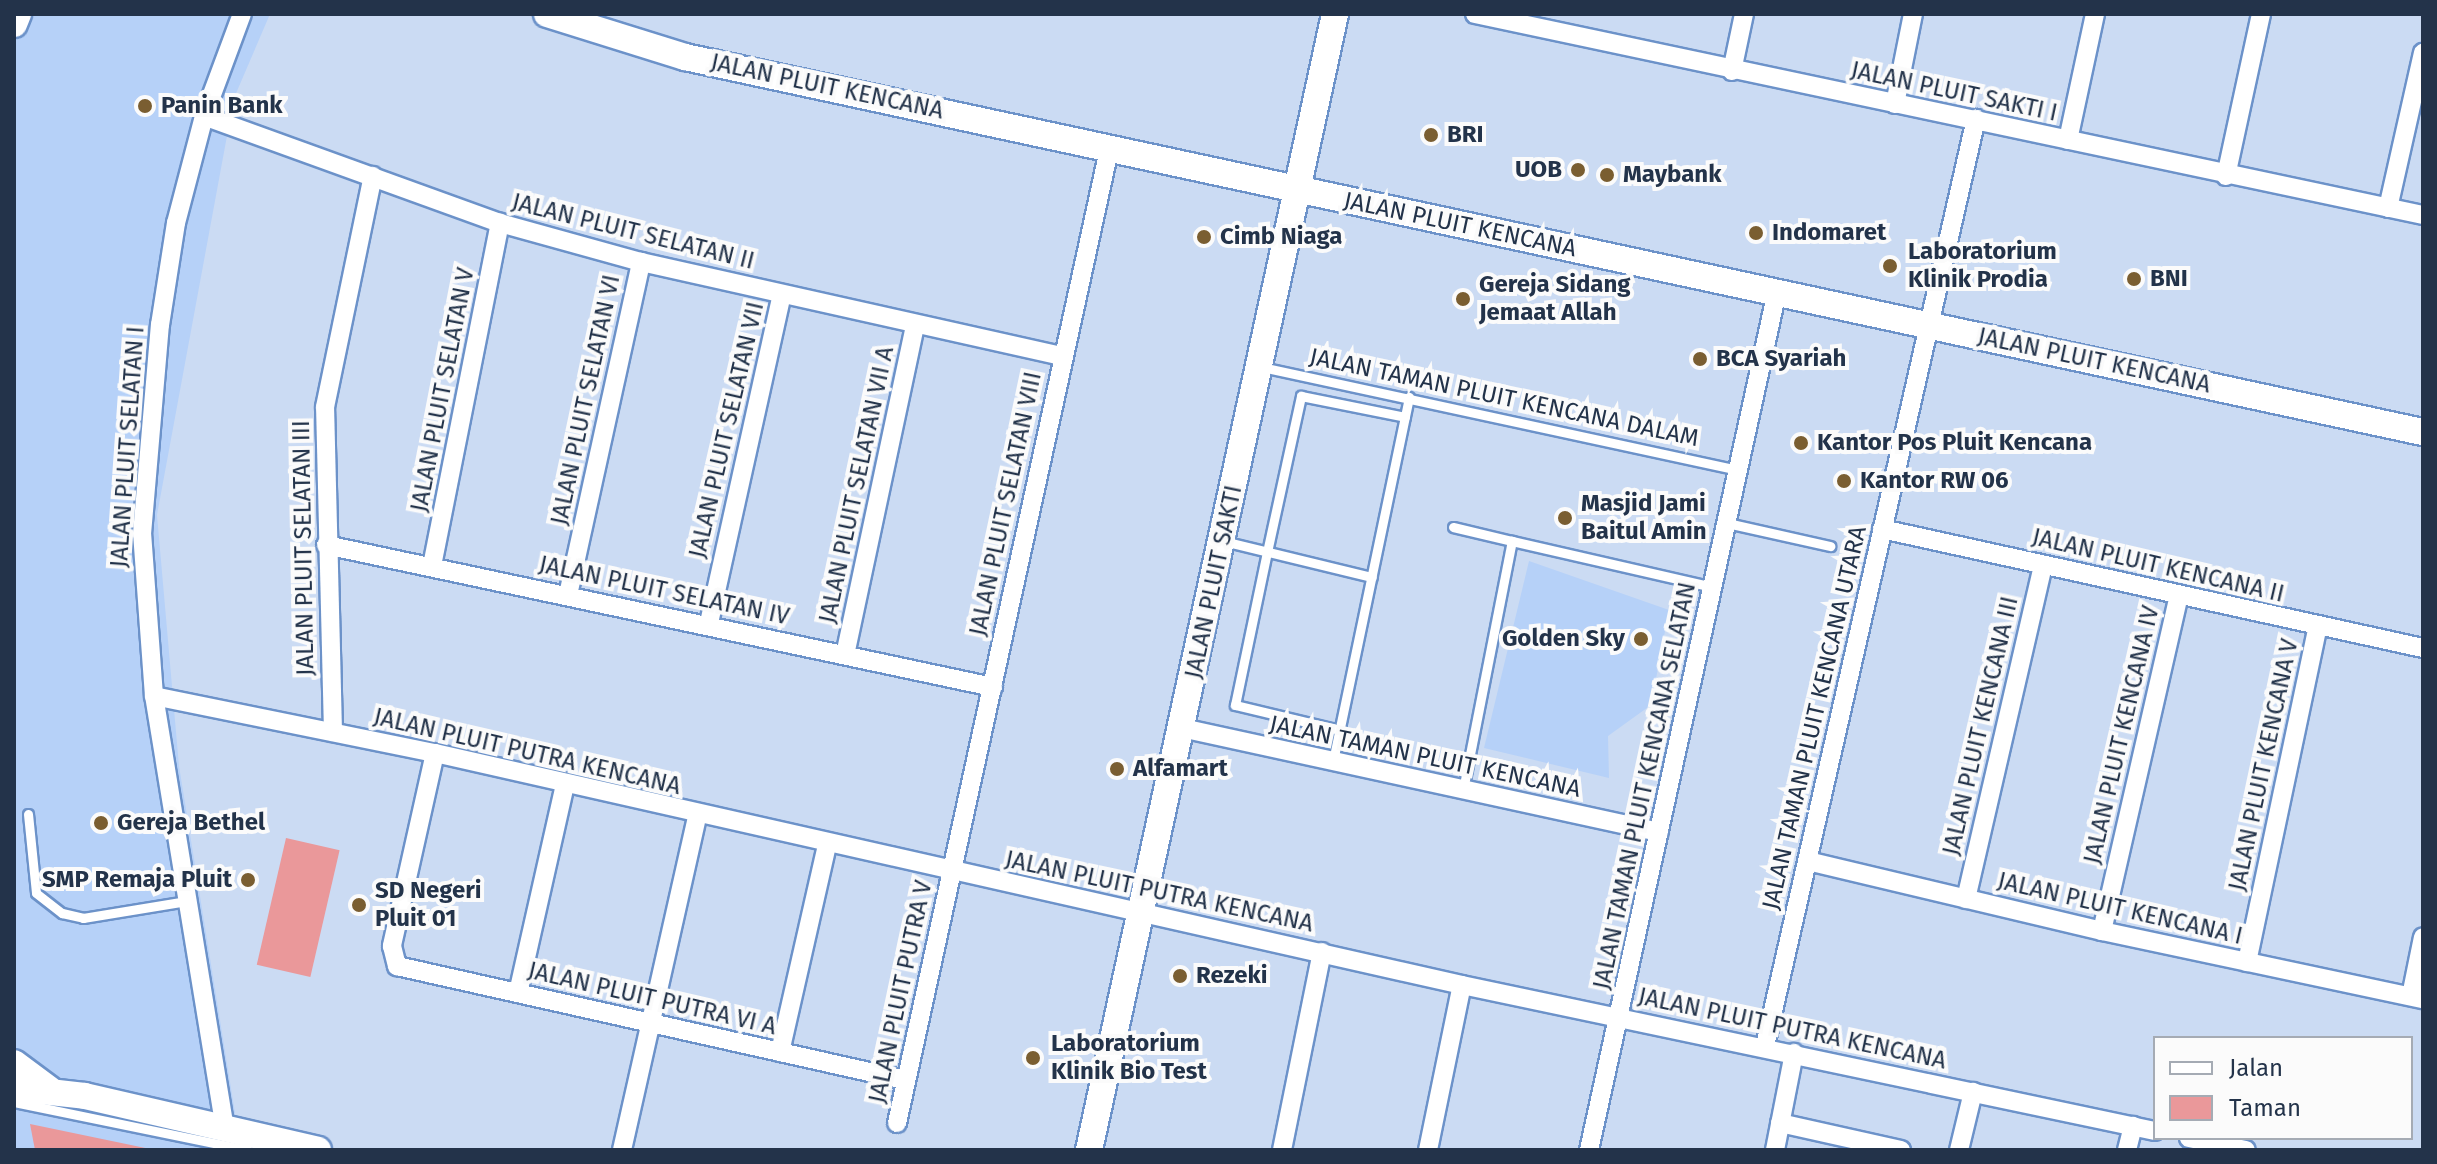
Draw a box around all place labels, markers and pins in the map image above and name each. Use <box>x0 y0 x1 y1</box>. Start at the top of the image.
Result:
place label: Panin Bank <box>161 92 283 120</box>
marker: Panin Bank <box>136 97 154 115</box>
place label: BRI <box>1447 121 1484 149</box>
marker: BRI <box>1422 126 1440 144</box>
place label: UOB <box>1515 156 1562 184</box>
marker: UOB <box>1569 161 1587 179</box>
place label: Maybank <box>1623 161 1721 189</box>
marker: Maybank <box>1598 166 1616 184</box>
place label: Indomaret <box>1772 219 1886 247</box>
place label: Cimb Niaga <box>1220 223 1342 251</box>
marker: Indomaret <box>1747 224 1765 242</box>
marker: Cimb Niaga <box>1195 228 1213 246</box>
place label: Laboratorium Klinik Prodia <box>1908 238 2057 294</box>
marker: Laboratorium Klinik Prodia <box>1879 255 1901 277</box>
place label: BNI <box>2150 265 2188 293</box>
marker: BNI <box>2125 270 2143 288</box>
place label: Gereja Sidang Jemaat Allah <box>1479 271 1631 327</box>
marker: Gereja Sidang Jemaat Allah <box>1454 290 1472 308</box>
place label: BCA Syariah <box>1716 345 1846 373</box>
marker: BCA Syariah <box>1691 350 1709 368</box>
place label: Kantor Pos Pluit Kencana <box>1817 429 2092 457</box>
marker: Kantor Pos Pluit Kencana <box>1792 434 1810 452</box>
place label: Kantor RW 06 <box>1860 467 2009 495</box>
marker: Kantor RW 06 <box>1835 472 1853 490</box>
place label: Masjid Jami Baitul Amin <box>1581 490 1707 546</box>
marker: Masjid Jami Baitul Amin <box>1556 509 1574 527</box>
place label: Golden Sky <box>1502 625 1625 653</box>
marker: Golden Sky <box>1632 630 1650 648</box>
place label: Alfamart <box>1133 755 1228 783</box>
marker: Alfamart <box>1108 760 1126 778</box>
place label: Gereja Bethel <box>117 809 265 837</box>
marker: Gereja Bethel <box>92 814 110 832</box>
place label: SMP Remaja Pluit <box>42 866 232 894</box>
marker: SMP Remaja Pluit <box>239 871 257 889</box>
place label: SD Negeri Pluit 01 <box>375 877 482 933</box>
marker: SD Negeri Pluit 01 <box>350 896 368 914</box>
place label: Rezeki <box>1196 962 1268 990</box>
marker: Rezeki <box>1171 967 1189 985</box>
place label: Laboratorium Klinik Bio Test <box>1051 1030 1207 1086</box>
marker: Laboratorium Klinik Bio Test <box>1022 1047 1044 1069</box>

